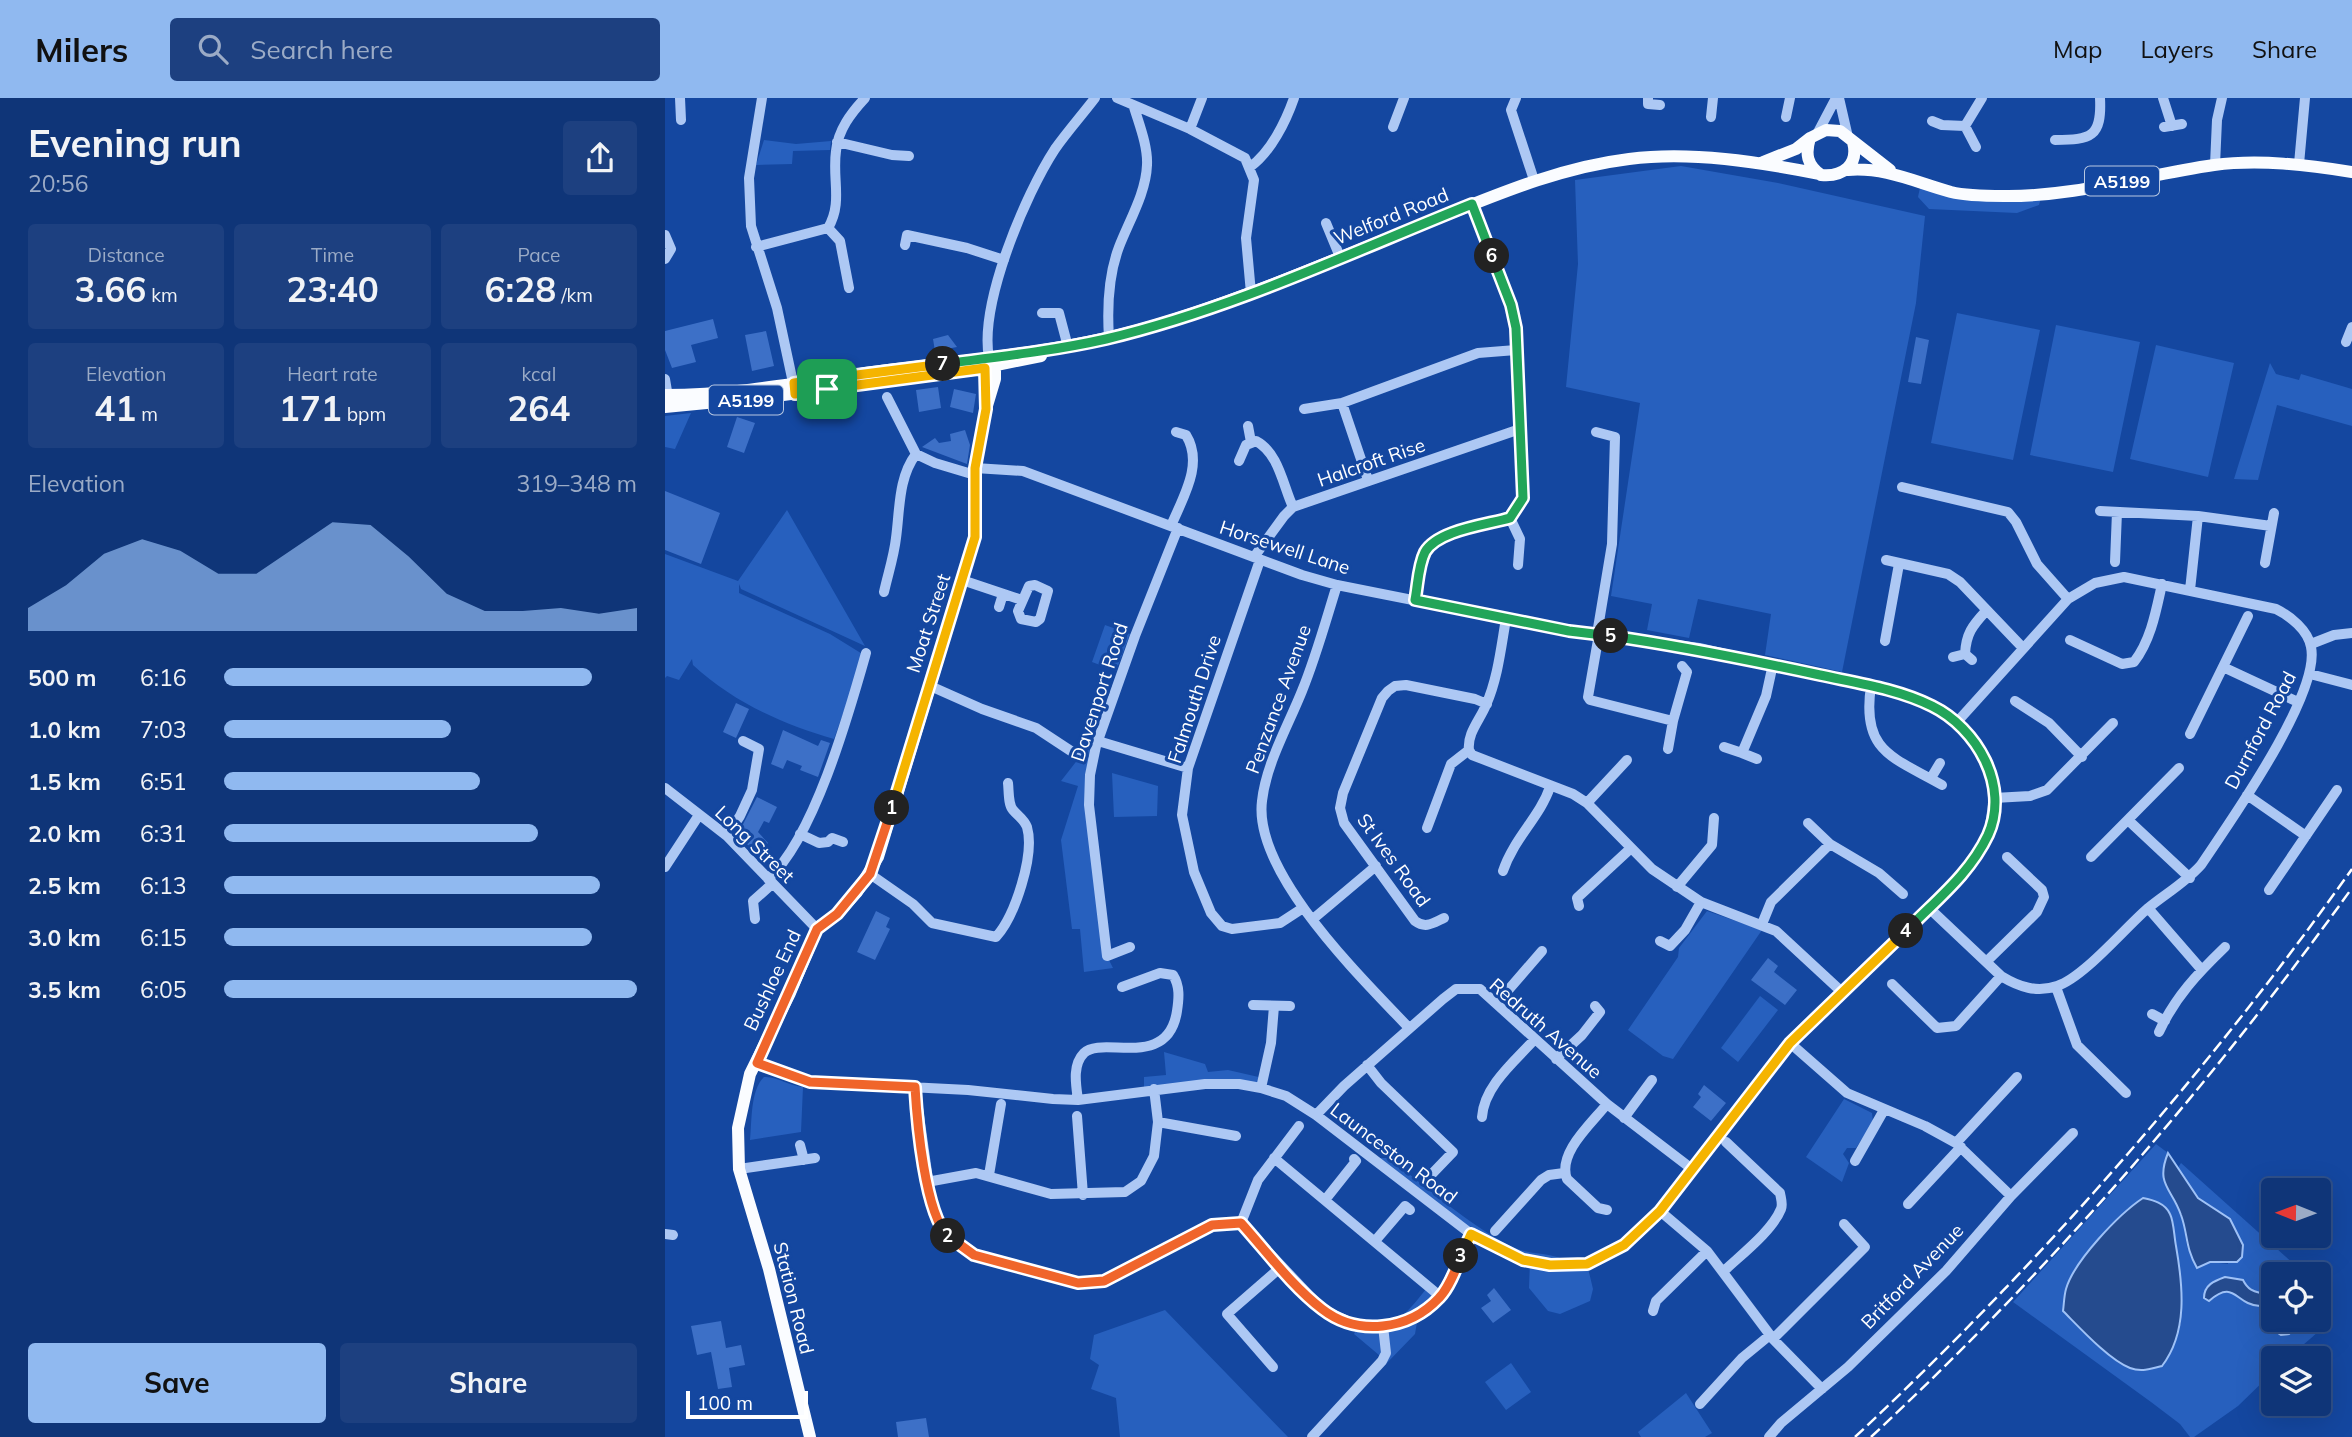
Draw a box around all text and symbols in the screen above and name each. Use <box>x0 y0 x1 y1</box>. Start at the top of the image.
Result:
search box <box>170 18 660 81</box>
text: Milers <box>35 29 128 70</box>
icon: search <box>194 30 232 68</box>
text: Search here <box>250 33 393 66</box>
text: Map <box>2053 34 2102 64</box>
text: Layers <box>2140 34 2214 64</box>
text: Share <box>2252 34 2317 64</box>
text: Evening run <box>28 119 242 167</box>
button: share <box>563 121 637 195</box>
road number: A5199 <box>2085 166 2159 196</box>
text: 20:56 <box>28 169 88 198</box>
street label: Welford Road <box>1330 182 1452 250</box>
pin: 6 <box>1475 238 1509 274</box>
text: Distance <box>88 243 165 267</box>
text: Time <box>311 243 354 267</box>
text: Pace <box>517 243 560 267</box>
text: 6 <box>1486 243 1497 267</box>
text: 3.66 <box>75 267 146 311</box>
text: 23:40 <box>286 267 379 311</box>
text: 6:28 <box>485 267 556 311</box>
text: km <box>146 283 178 307</box>
text: /km <box>556 283 593 307</box>
pin: 7 <box>925 346 961 382</box>
text: 7 <box>937 351 948 375</box>
pin <box>797 359 857 419</box>
text: Elevation <box>86 362 166 386</box>
text: Heart rate <box>287 362 378 386</box>
text: kcal <box>521 362 556 386</box>
icon: arrive <box>808 370 846 408</box>
text: 41 <box>94 386 136 430</box>
text: 171 <box>279 386 342 430</box>
text: 264 <box>507 386 570 430</box>
road number: A5199 <box>709 386 783 414</box>
text: m <box>136 402 158 426</box>
text: bpm <box>342 402 386 426</box>
street label: Halcroft Rise <box>1314 432 1428 492</box>
text: Elevation <box>28 469 125 498</box>
text: 319–348 m <box>516 469 637 498</box>
street label: Horsewell Lane <box>1217 515 1353 579</box>
street label: Moat Street <box>901 570 955 676</box>
pin: 5 <box>1593 618 1629 654</box>
street label: Davenport Road <box>1065 619 1133 765</box>
street label: Penzance Avenue <box>1240 621 1316 777</box>
text: 5 <box>1605 623 1616 647</box>
street label: Falmouth Drive <box>1162 632 1226 766</box>
text: 500 m <box>28 663 96 692</box>
text: 6:16 <box>140 663 187 692</box>
street label: Durnford Road <box>2219 667 2301 793</box>
text: 1.0 km <box>28 715 101 744</box>
text: 7:03 <box>140 715 187 744</box>
text: 1.5 km <box>28 767 101 796</box>
text: 6:51 <box>140 767 187 796</box>
pin: 1 <box>875 790 909 826</box>
text: 1 <box>886 795 897 819</box>
street label: Long Street <box>710 800 800 888</box>
street label: St Ives Road <box>1352 809 1436 911</box>
text: 2.0 km <box>28 819 101 848</box>
text: 6:31 <box>140 819 187 848</box>
text: 2.5 km <box>28 871 101 900</box>
text: 6:13 <box>140 871 187 900</box>
pin: 4 <box>1889 914 1923 948</box>
text: 4 <box>1900 918 1911 942</box>
text: 3.0 km <box>28 923 101 952</box>
text: 6:15 <box>140 923 187 952</box>
street label: Bushloe End <box>738 926 806 1034</box>
street label: Redruth Avenue <box>1485 973 1607 1083</box>
text: 3.5 km <box>28 975 101 1004</box>
text: 6:05 <box>140 975 187 1004</box>
street label: Launceston Road <box>1326 1097 1462 1209</box>
north arrow <box>2261 1178 2331 1248</box>
map controls <box>2261 1178 2331 1416</box>
pin: 2 <box>931 1218 965 1254</box>
street label: Britford Avenue <box>1856 1218 1968 1334</box>
text: 2 <box>942 1223 953 1247</box>
pin: 3 <box>1443 1238 1479 1274</box>
street label: Station Road <box>768 1240 820 1356</box>
text: 3 <box>1455 1243 1466 1267</box>
button: locate <box>2261 1262 2331 1332</box>
button: Save <box>28 1343 326 1423</box>
button: Share <box>340 1343 637 1423</box>
button: layers <box>2261 1346 2331 1416</box>
scale bar <box>686 1388 809 1420</box>
text: 100 m <box>697 1391 753 1415</box>

